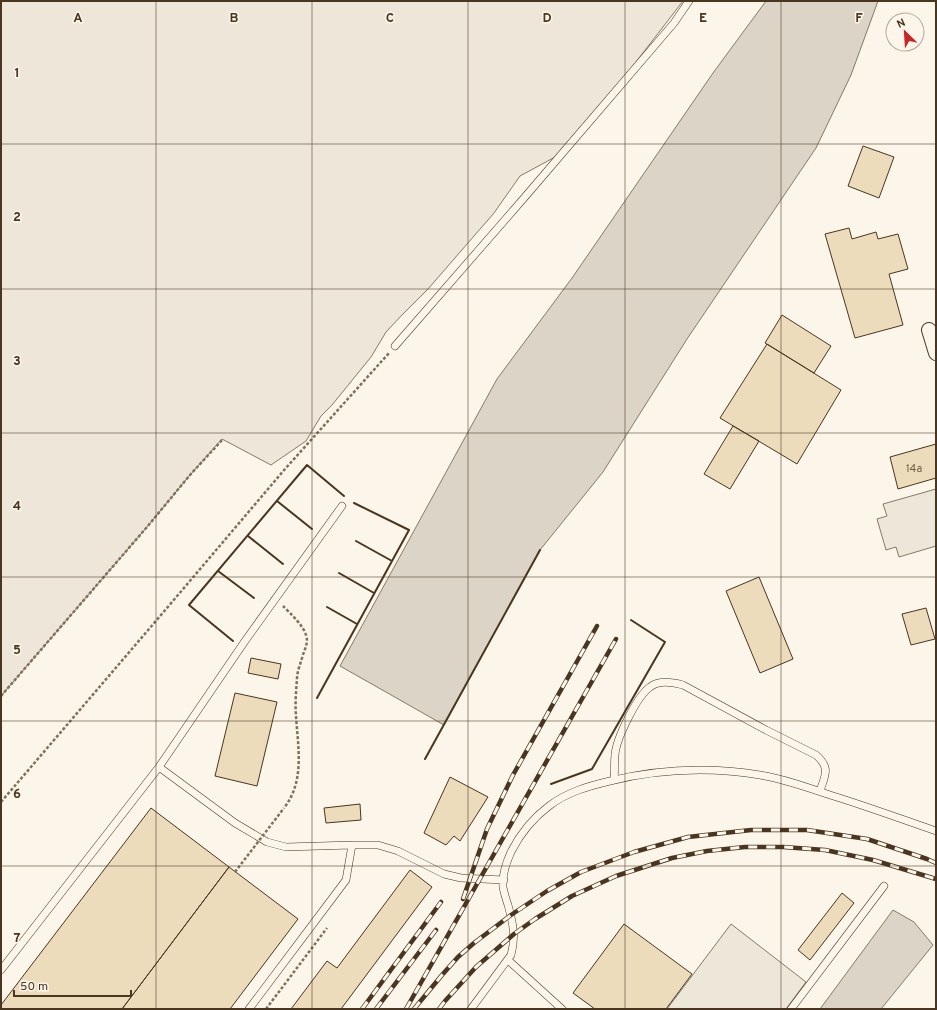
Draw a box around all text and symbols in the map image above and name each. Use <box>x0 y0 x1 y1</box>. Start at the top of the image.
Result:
text: A <box>73 11 83 27</box>
text: B <box>230 11 239 27</box>
text: C <box>386 11 394 27</box>
text: D <box>542 11 552 27</box>
text: E <box>699 11 707 27</box>
text: F <box>855 11 863 27</box>
north arrow <box>885 12 925 52</box>
text: N <box>895 16 908 32</box>
text: 1 <box>14 66 20 82</box>
text: 2 <box>13 210 21 226</box>
text: 3 <box>13 354 21 370</box>
house number: 14a <box>906 462 922 476</box>
text: 4 <box>13 499 21 515</box>
text: 5 <box>13 643 21 659</box>
text: 6 <box>13 787 21 803</box>
text: 7 <box>14 931 21 947</box>
scale bar <box>14 972 131 998</box>
text: 50 m <box>20 979 48 995</box>

